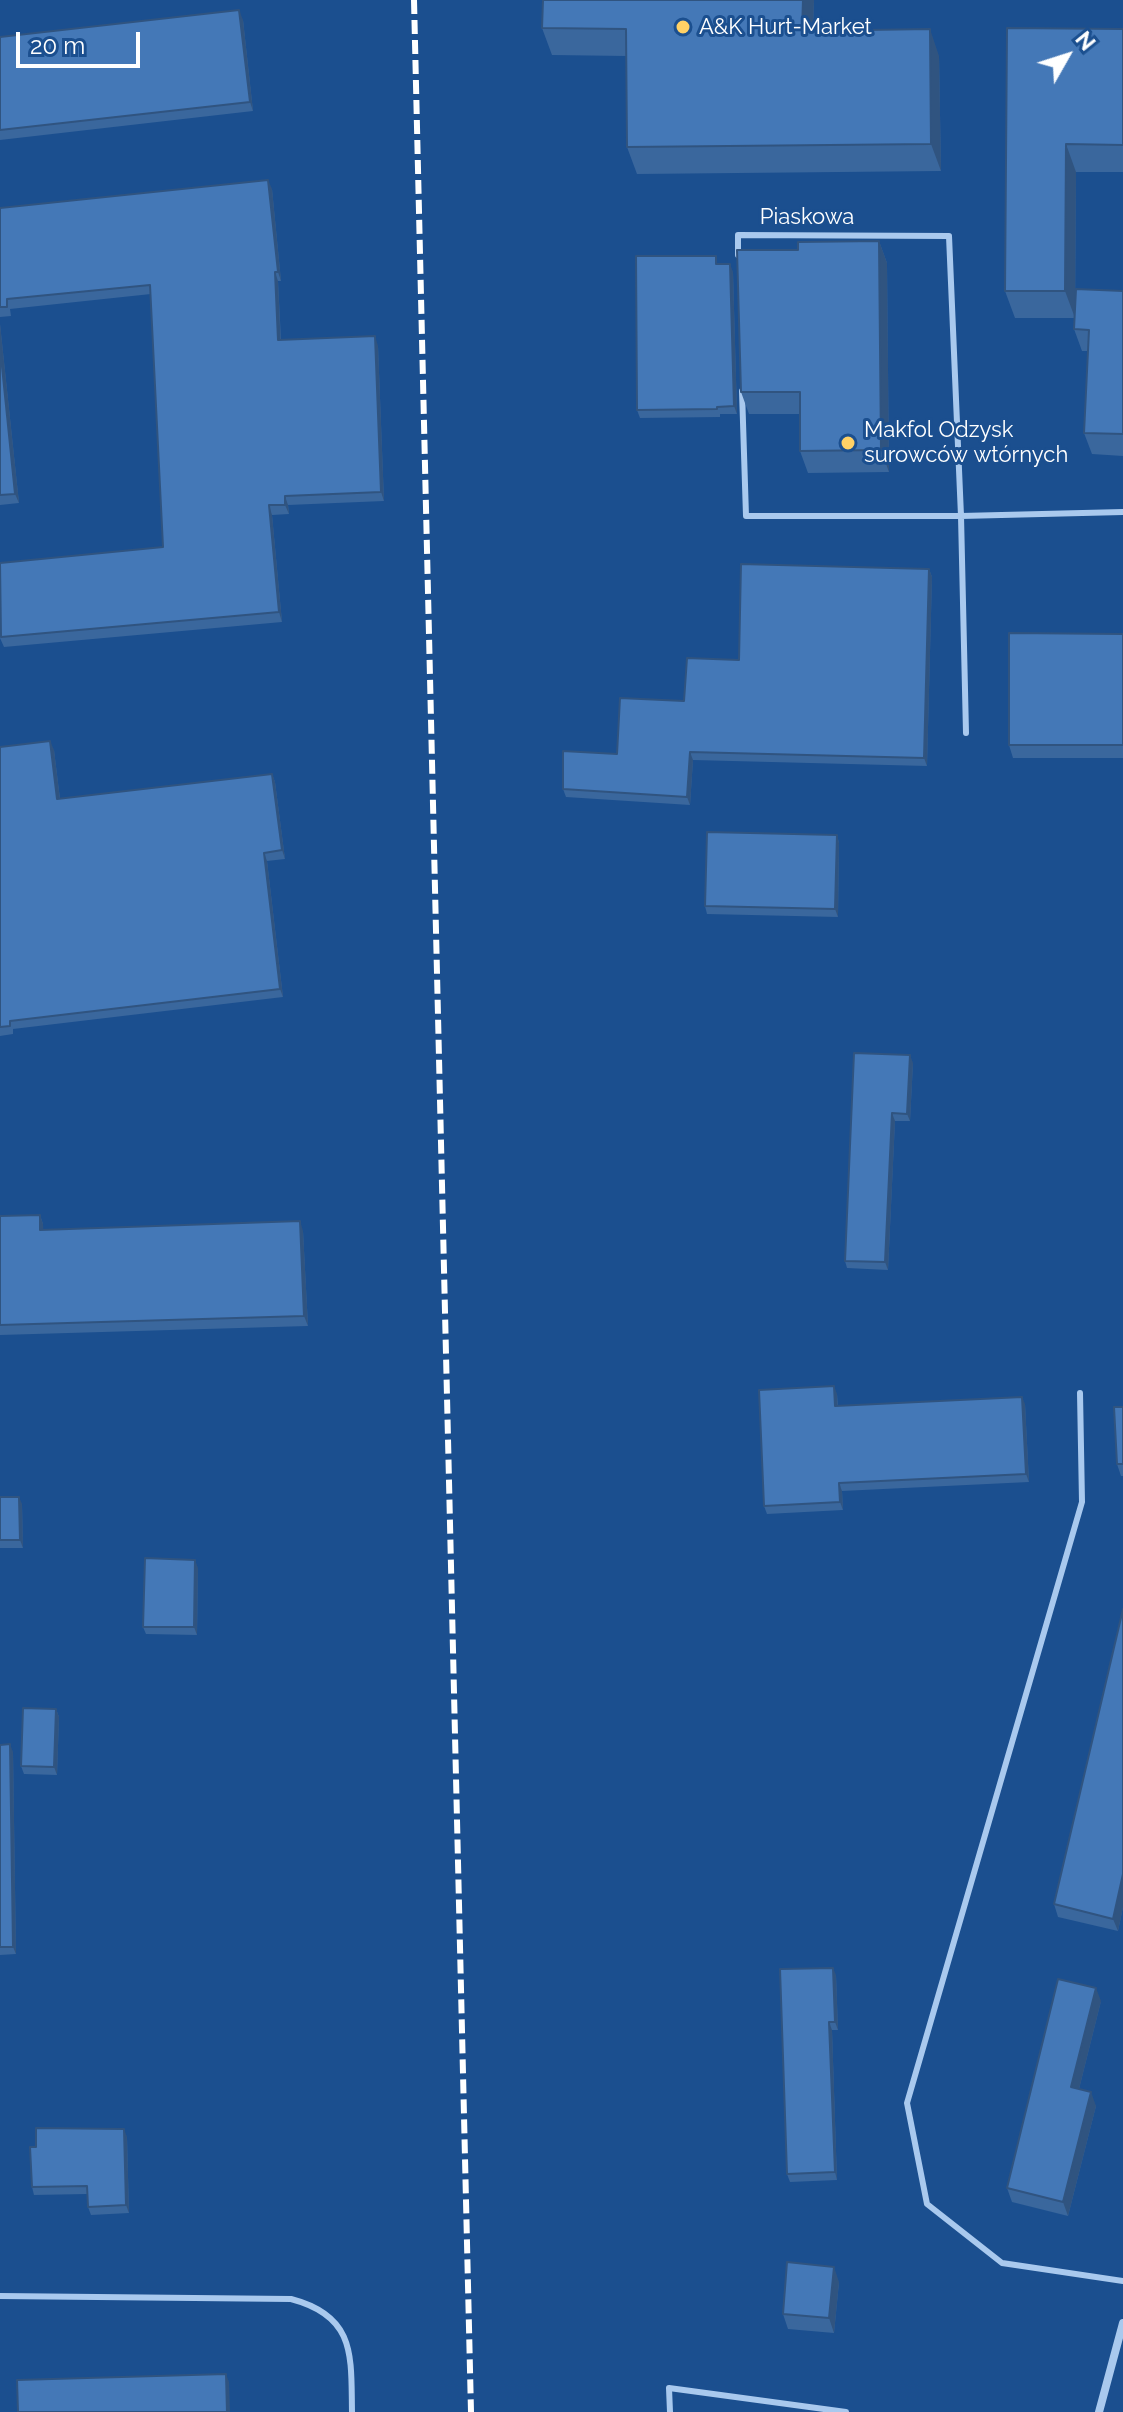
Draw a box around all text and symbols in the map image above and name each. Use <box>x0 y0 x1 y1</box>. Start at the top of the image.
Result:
place label: A&K Hurt-Market <box>699 14 872 40</box>
scale bar <box>20 16 144 66</box>
north arrow <box>1027 16 1107 96</box>
marker: A&K Hurt-Market <box>674 18 692 36</box>
text: N <box>1070 26 1101 56</box>
text: 20 m <box>30 31 85 60</box>
street label: Piaskowa <box>760 204 854 230</box>
place label: Makfol Odzysk surowców wtórnych <box>864 417 1068 468</box>
marker: Makfol Odzysk surowców wtórnych <box>839 434 857 452</box>

